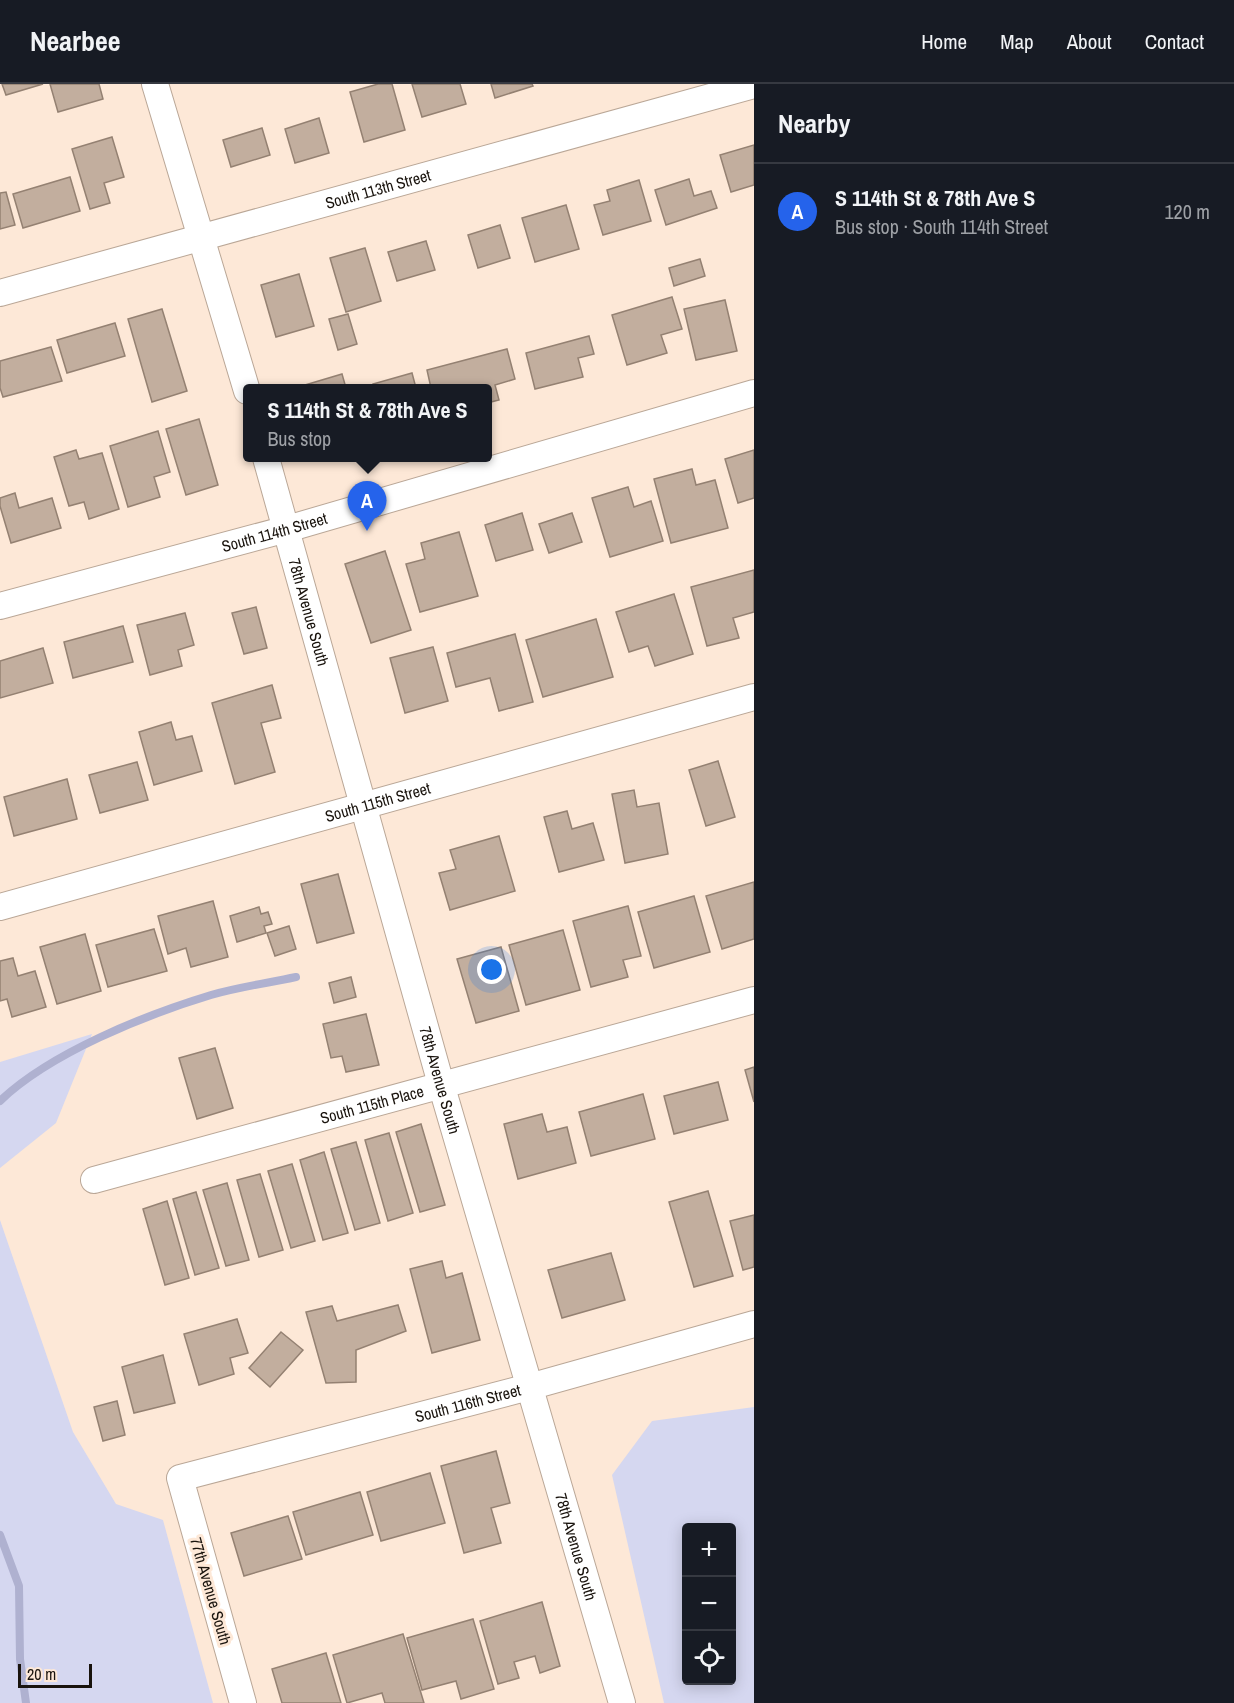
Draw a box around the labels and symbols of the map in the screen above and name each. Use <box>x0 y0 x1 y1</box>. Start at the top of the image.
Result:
street label: South 113th Street <box>323 164 433 214</box>
pin: A <box>348 482 386 531</box>
street label: South 114th Street <box>219 507 330 557</box>
street label: 78th Avenue South <box>284 556 335 668</box>
street label: South 115th Street <box>322 777 433 827</box>
your location <box>477 955 506 984</box>
street label: 78th Avenue South <box>414 1024 466 1136</box>
street label: South 115th Place <box>318 1080 426 1129</box>
street label: South 116th Street <box>412 1379 523 1427</box>
street label: 78th Avenue South <box>550 1490 602 1603</box>
street label: 77th Avenue South <box>185 1535 237 1647</box>
scale bar <box>18 1661 92 1688</box>

